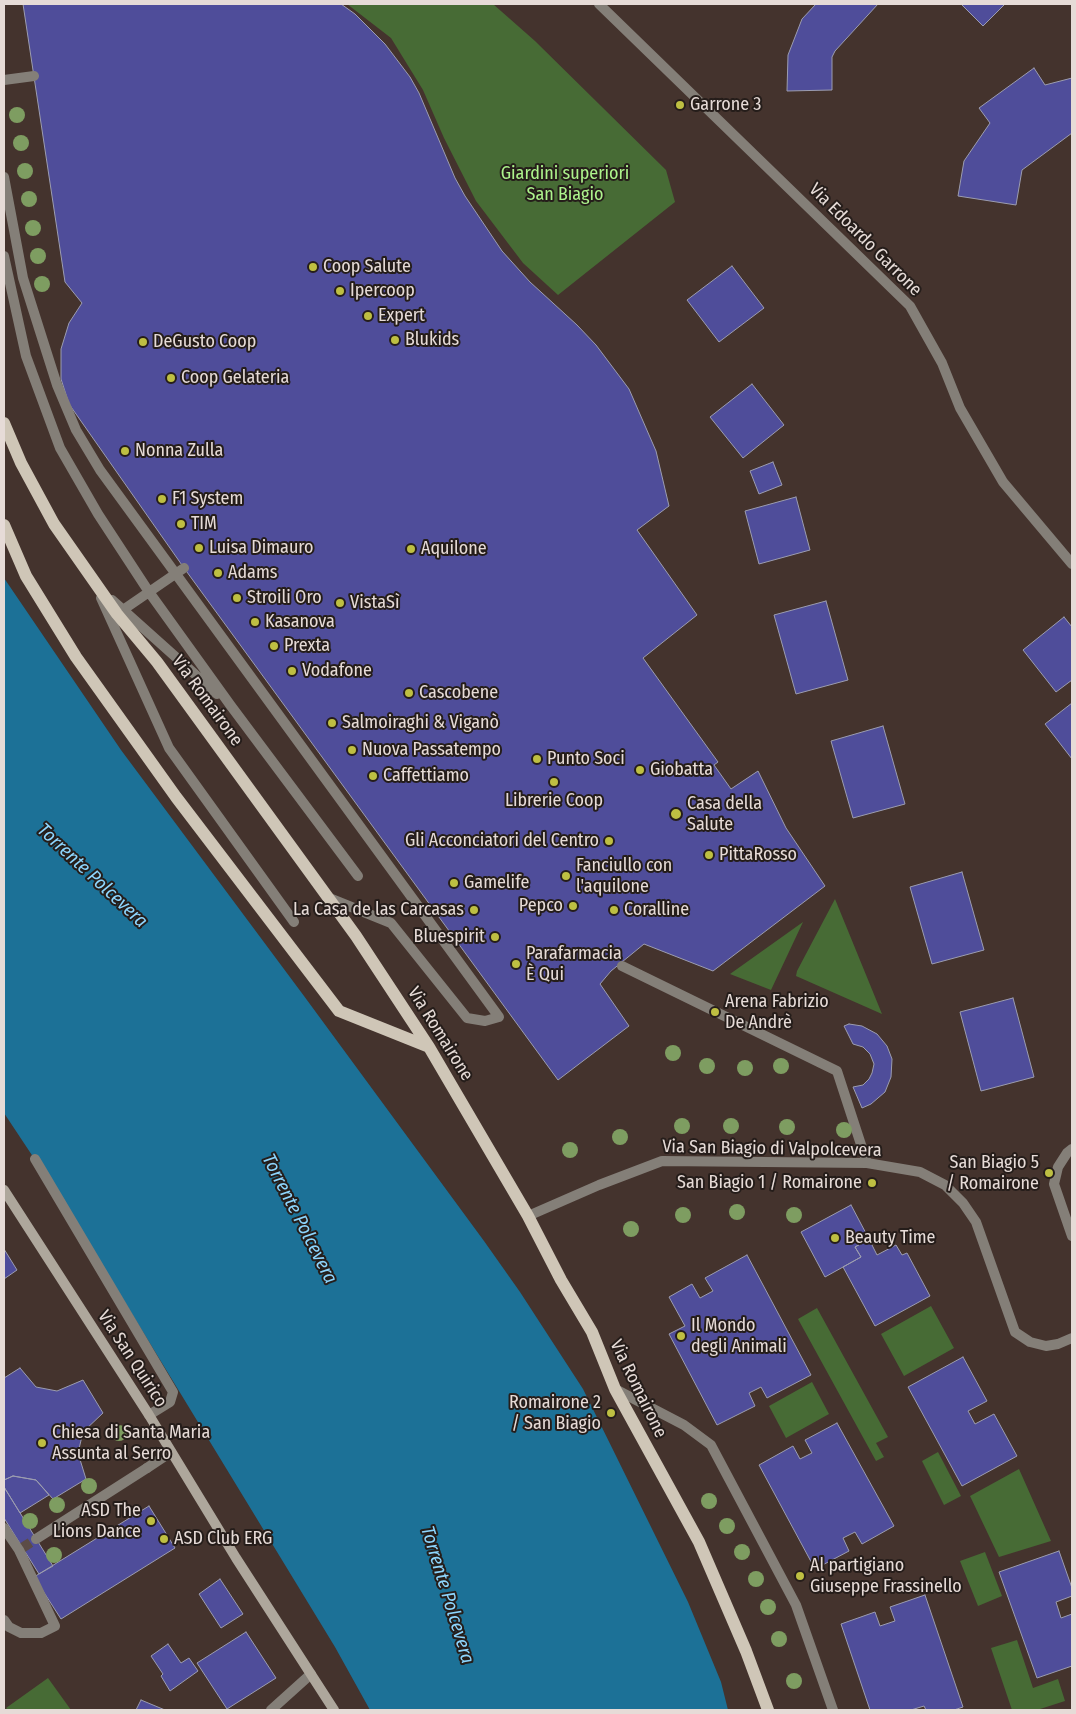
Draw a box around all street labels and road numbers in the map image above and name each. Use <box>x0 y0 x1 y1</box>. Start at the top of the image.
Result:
street label: Via Edoardo Garrone <box>804 179 926 301</box>
street label: Via Romairone <box>167 652 247 750</box>
street label: Via Romairone <box>403 983 477 1085</box>
street label: Via San Biagio di Valpolcevera <box>662 1136 882 1162</box>
street label: Via San Quirico <box>93 1307 171 1411</box>
street label: Via Romairone <box>605 1336 671 1442</box>

